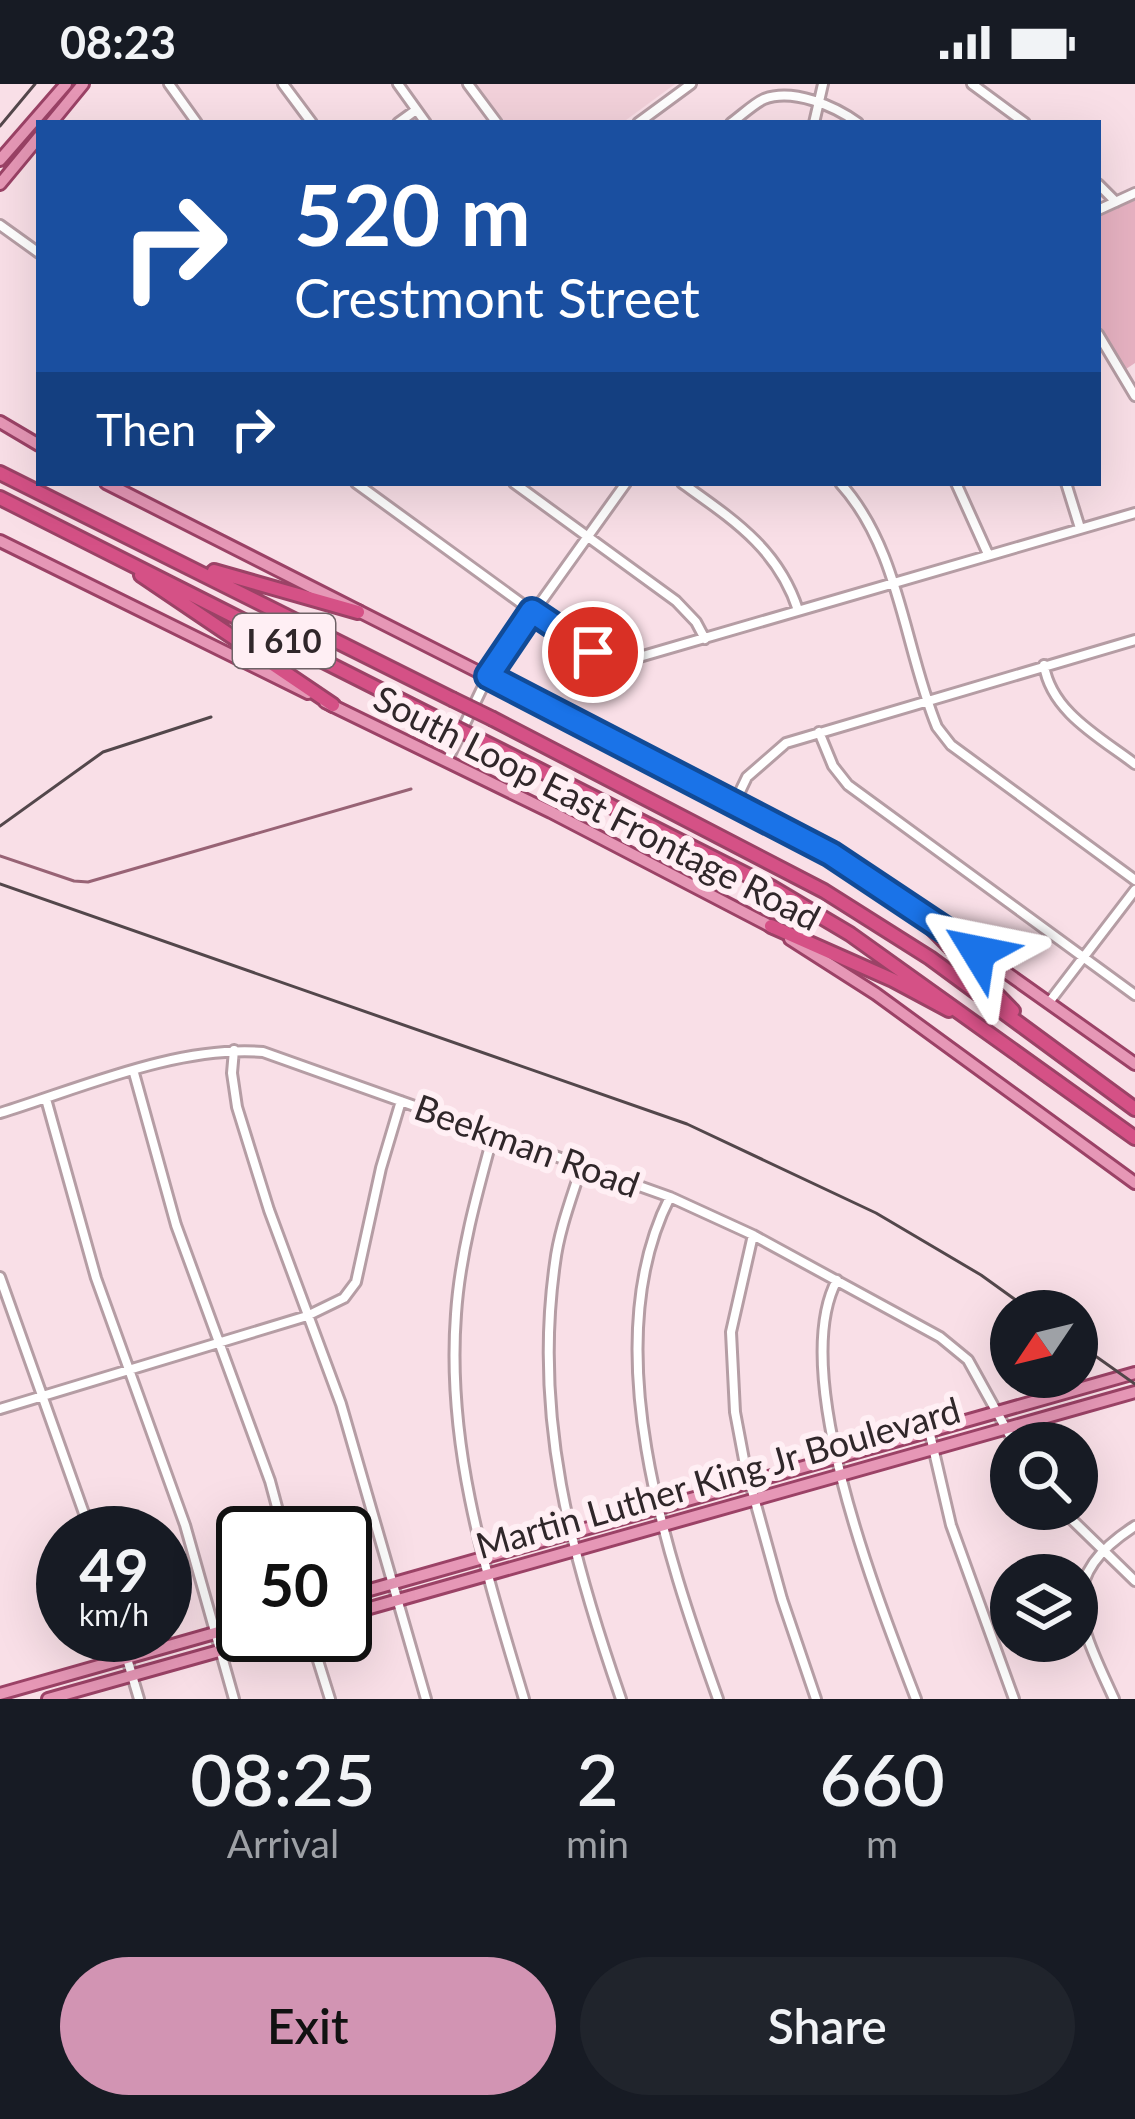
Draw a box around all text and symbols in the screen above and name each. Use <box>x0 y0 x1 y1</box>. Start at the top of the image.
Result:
text: 08:23 <box>60 15 176 69</box>
text: 520 m <box>294 163 531 264</box>
icon: right <box>96 168 252 324</box>
text: Crestmont Street <box>294 265 700 330</box>
icon: right <box>220 396 286 462</box>
text: Then <box>96 402 196 456</box>
pin <box>542 601 644 703</box>
road number: I 610 <box>233 614 335 668</box>
icon: arrive <box>560 619 626 685</box>
street label: South Loop East Frontage Road <box>367 675 828 939</box>
position arrow <box>915 889 1041 1015</box>
street label: Beekman Road <box>409 1084 646 1206</box>
north arrow <box>990 1290 1098 1398</box>
map controls <box>990 1290 1098 1662</box>
street label: Martin Luther King Jr Boulevard <box>471 1387 965 1567</box>
button: search <box>990 1422 1098 1530</box>
speed limit sign: 50 <box>216 1506 372 1662</box>
text: 49 <box>79 1533 149 1605</box>
button: layers <box>990 1554 1098 1662</box>
text: km/h <box>79 1596 149 1632</box>
text: 08:25 <box>190 1735 376 1821</box>
text: 2 <box>577 1735 618 1821</box>
text: 660 <box>819 1735 945 1821</box>
text: Arrival <box>227 1820 339 1866</box>
text: min <box>566 1820 629 1866</box>
text: m <box>866 1820 898 1866</box>
button: Exit <box>60 1957 556 2095</box>
button: Share <box>580 1957 1075 2095</box>

